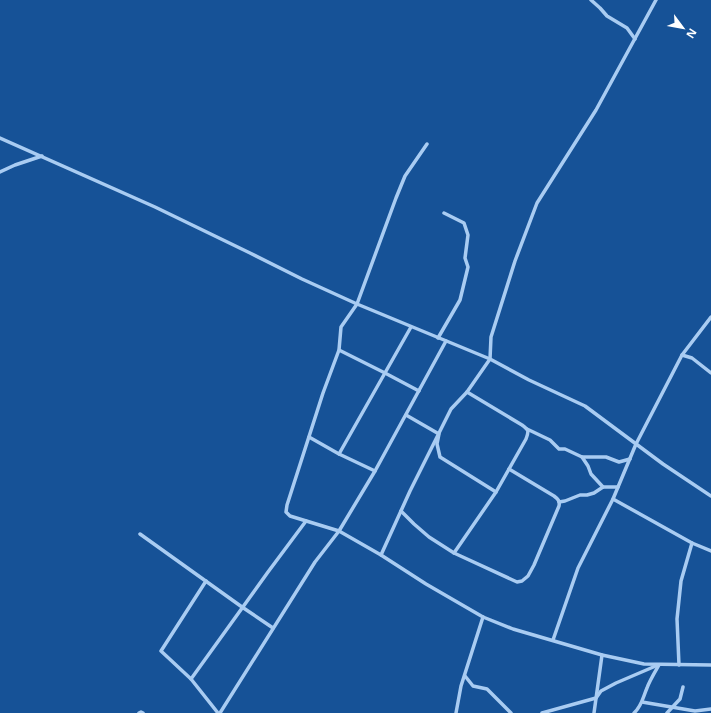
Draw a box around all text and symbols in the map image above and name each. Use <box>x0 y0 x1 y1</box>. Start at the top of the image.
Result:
north arrow <box>663 8 703 48</box>
text: N <box>683 26 701 41</box>

